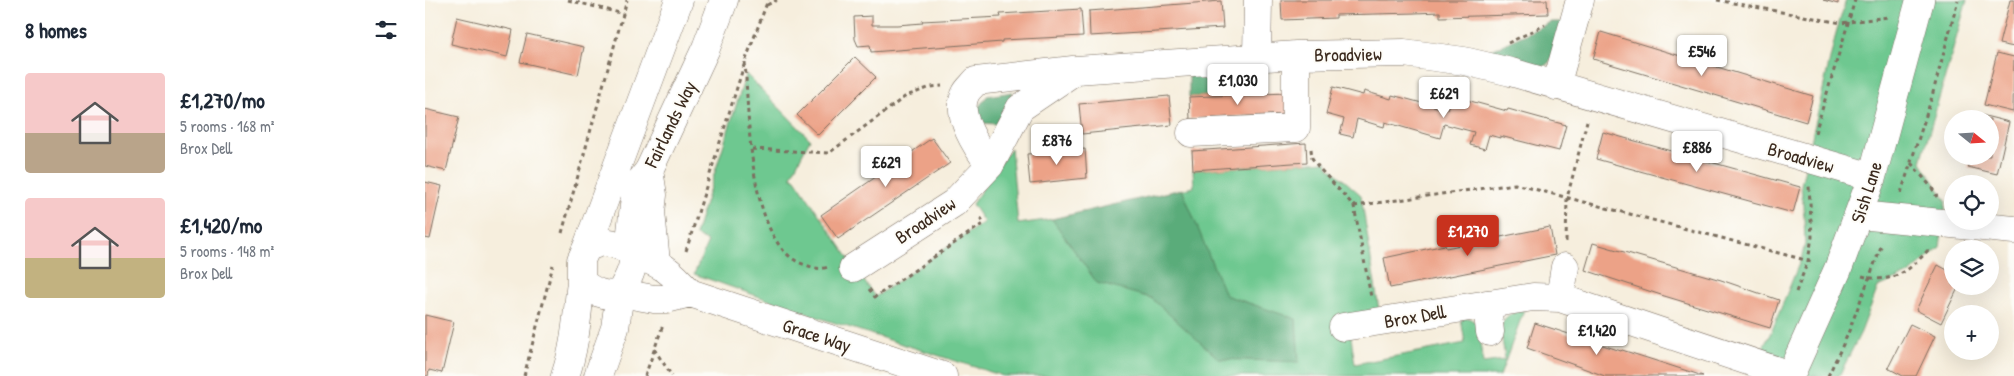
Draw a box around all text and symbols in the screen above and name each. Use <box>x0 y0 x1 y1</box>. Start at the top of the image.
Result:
text: 8 homes <box>25 16 87 45</box>
icon: filters <box>372 16 400 44</box>
pin: £546 <box>1672 34 1732 77</box>
street label: Broadview <box>1314 40 1382 68</box>
text: £546 <box>1688 40 1716 62</box>
pin: £1,030 <box>1197 64 1279 106</box>
text: £1,030 <box>1218 69 1258 91</box>
street label: Fairlands Way <box>637 76 702 173</box>
pin: £629 <box>1414 76 1474 119</box>
text: £629 <box>1430 82 1458 104</box>
text: £1,270/mo <box>180 86 265 115</box>
icon: home <box>65 93 125 153</box>
north arrow <box>1944 110 1999 165</box>
map controls <box>1944 110 1999 360</box>
text: 5 rooms · 168 m² <box>180 115 274 137</box>
pin: £876 <box>1027 124 1087 166</box>
text: £876 <box>1042 129 1072 151</box>
pin: £886 <box>1667 130 1727 173</box>
street label: Broadview <box>1765 135 1837 179</box>
text: £886 <box>1682 136 1712 158</box>
text: Brox Dell <box>180 137 232 159</box>
pin: £629 <box>856 146 916 188</box>
text: £629 <box>872 151 900 173</box>
street label: Sish Lane <box>1844 157 1888 226</box>
button: locate <box>1944 175 1999 230</box>
street label: Broadview <box>890 190 960 250</box>
text: £1,420/mo <box>180 211 262 240</box>
pin: £1,270 <box>1427 214 1509 257</box>
icon: home <box>65 218 125 278</box>
text: £1,270 <box>1448 220 1488 242</box>
text: 5 rooms · 148 m² <box>180 240 274 262</box>
button: layers <box>1944 240 1999 295</box>
text: Brox Dell <box>180 262 232 284</box>
street label: Brox Dell <box>1382 298 1449 334</box>
button: + <box>1944 305 1999 360</box>
street label: Grace Way <box>780 312 854 358</box>
pin: £1,420 <box>1556 314 1638 356</box>
text: £1,420 <box>1578 319 1616 341</box>

